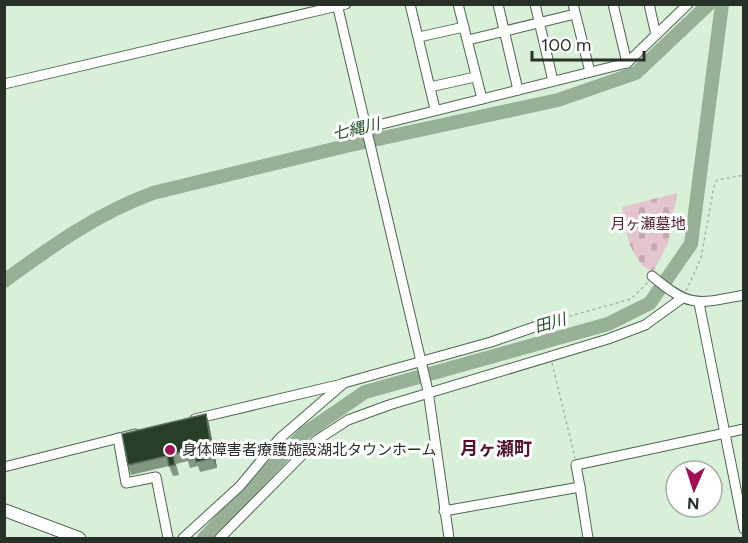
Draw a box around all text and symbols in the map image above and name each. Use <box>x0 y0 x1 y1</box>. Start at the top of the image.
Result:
scale bar <box>532 24 644 62</box>
text: 100 m <box>541 34 591 56</box>
water label: 七縄川 <box>330 114 383 144</box>
park label: 月ヶ瀬墓地 <box>610 215 686 233</box>
water label: 田川 <box>532 309 570 337</box>
district label: 月ヶ瀬町 <box>460 438 532 460</box>
place label: 身体障害者療護施設湖北タウンホーム <box>182 441 437 459</box>
marker: 身体障害者療護施設湖北タウンホーム <box>163 443 177 457</box>
north arrow <box>664 459 724 519</box>
text: N <box>687 494 700 513</box>

